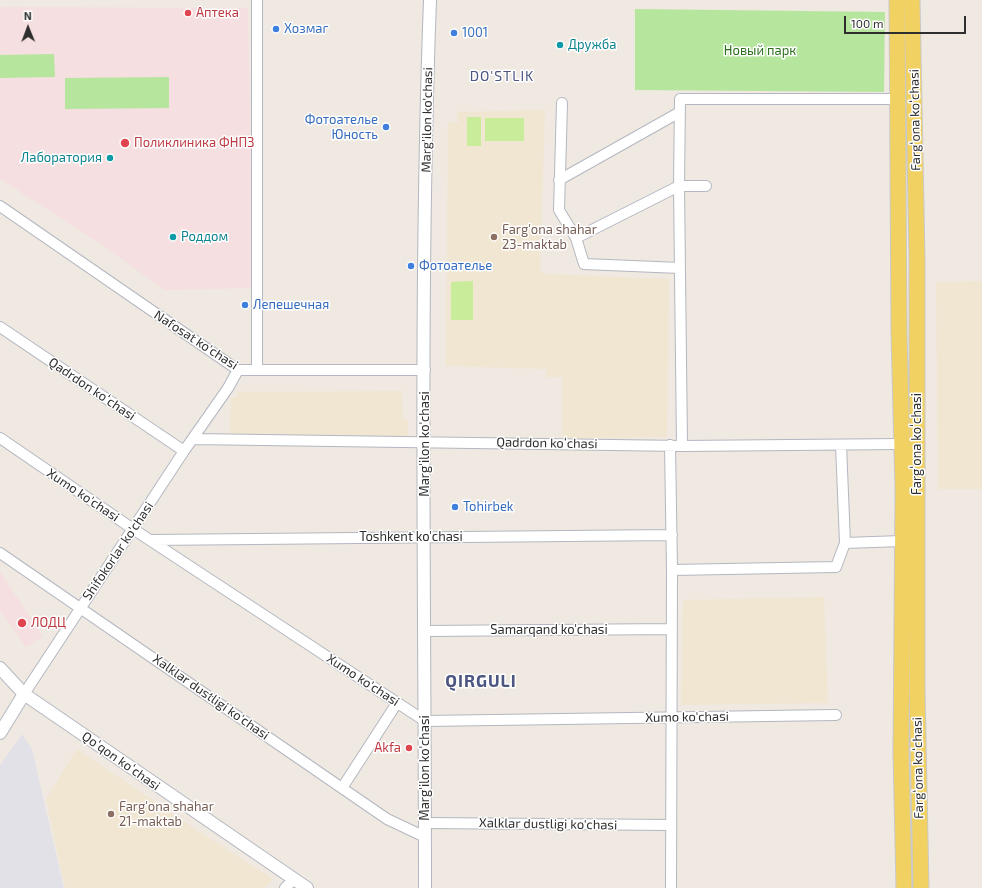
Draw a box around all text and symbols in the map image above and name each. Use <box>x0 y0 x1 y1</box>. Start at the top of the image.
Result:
place label: Аптека <box>196 5 239 21</box>
north arrow <box>8 8 48 48</box>
marker: Аптека <box>183 8 193 18</box>
scale bar <box>846 8 968 34</box>
text: N <box>24 9 32 22</box>
text: 100 m <box>851 16 883 30</box>
place label: Хозмаг <box>284 21 329 37</box>
marker: Хозмаг <box>271 24 281 34</box>
place label: 1001 <box>462 25 488 41</box>
marker: 1001 <box>449 28 459 38</box>
place label: Дружба <box>568 37 616 53</box>
marker: Дружба <box>555 40 565 50</box>
park label: Новый парк <box>724 43 796 59</box>
street label: Marg'ilon ko'chasi <box>418 67 436 173</box>
district label: DO'STLIK <box>470 68 534 84</box>
street label: Fargʻona koʻchasi <box>906 69 924 171</box>
place label: Фотоателье Юность <box>305 112 378 143</box>
marker: Фотоателье Юность <box>381 122 391 132</box>
place label: Поликлиника ФНПЗ <box>134 135 254 151</box>
marker: Поликлиника ФНПЗ <box>119 137 131 149</box>
place label: Лаборатория <box>21 150 102 166</box>
marker: Лаборатория <box>105 153 115 163</box>
place label: Farg'ona shahar 23-maktab <box>502 222 597 253</box>
place label: Роддом <box>181 229 228 245</box>
marker: Роддом <box>168 232 178 242</box>
marker: Farg'ona shahar 23-maktab <box>489 232 499 242</box>
place label: Фотоателье <box>419 258 492 274</box>
marker: Фотоателье <box>406 261 416 271</box>
place label: Лепешечная <box>253 297 329 313</box>
marker: Лепешечная <box>240 300 250 310</box>
street label: Nafosat ko'chasi <box>151 307 241 373</box>
street label: Qadrdon koʻchasi <box>46 354 138 424</box>
street label: Marg'ilon ko'chasi <box>417 391 433 497</box>
street label: Fargʻona koʻchasi <box>909 393 925 495</box>
street label: Qadrdon koʻchasi <box>496 434 598 452</box>
street label: Xumo ko'chasi <box>44 465 122 525</box>
street label: Shifokorlar ko'chasi <box>79 499 157 603</box>
place label: Tohirbek <box>463 499 513 515</box>
marker: Tohirbek <box>450 502 460 512</box>
street label: Toshkent ko'chasi <box>359 529 463 545</box>
place label: ЛОДЦ <box>31 615 66 631</box>
marker: ЛОДЦ <box>16 617 28 629</box>
street label: Samarqand ko'chasi <box>490 622 608 638</box>
street label: Xalklar dustligi ko'chasi <box>150 651 272 743</box>
street label: Xumo ko'chasi <box>324 651 402 709</box>
district label: QIRGULI <box>445 671 517 691</box>
street label: Xumo ko'chasi <box>645 708 729 726</box>
street label: Marg'ilon ko'chasi <box>417 715 433 821</box>
street label: Fargʻona koʻchasi <box>909 717 927 819</box>
street label: Qoʻqon koʻchasi <box>79 728 163 794</box>
place label: Akfa <box>374 740 401 756</box>
marker: Akfa <box>404 743 414 753</box>
place label: Farg'ona shahar 21-maktab <box>119 799 214 830</box>
marker: Farg'ona shahar 21-maktab <box>106 809 116 819</box>
street label: Xalklar dustligi ko'chasi <box>479 815 617 833</box>

